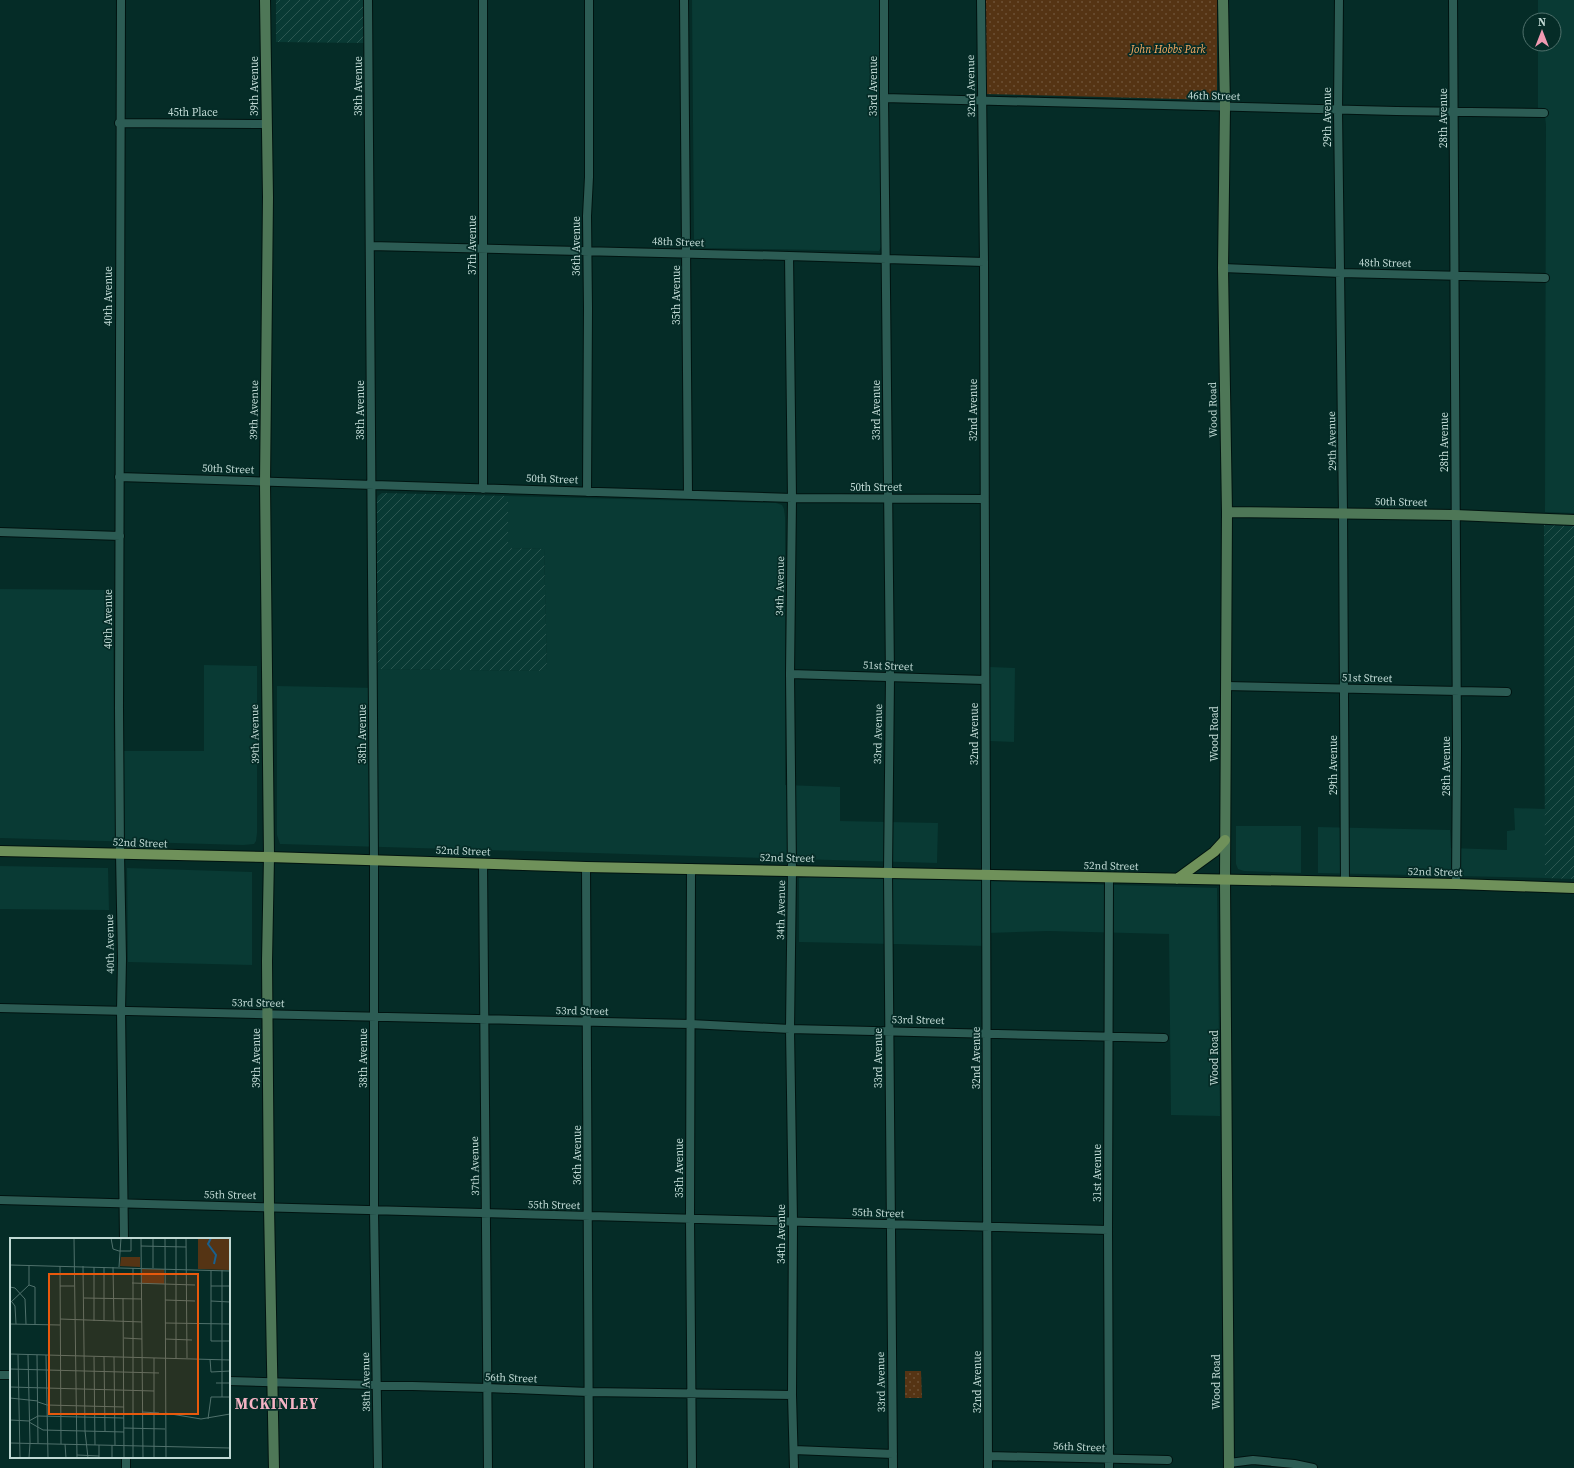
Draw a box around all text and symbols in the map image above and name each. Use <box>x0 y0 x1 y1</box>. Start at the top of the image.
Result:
north arrow <box>1522 12 1562 52</box>
text: N <box>1538 15 1546 30</box>
park label: John Hobbs Park <box>1128 42 1206 57</box>
street label: 32nd Avenue <box>963 54 979 117</box>
street label: 33rd Avenue <box>866 55 881 116</box>
street label: 39th Avenue <box>247 56 262 116</box>
street label: 38th Avenue <box>351 56 366 116</box>
street label: 29th Avenue <box>1320 87 1335 147</box>
street label: 46th Street <box>1188 88 1241 104</box>
street label: 28th Avenue <box>1436 88 1451 148</box>
street label: 45th Place <box>168 105 218 120</box>
street label: 37th Avenue <box>465 215 480 275</box>
street label: 36th Avenue <box>569 216 584 276</box>
street label: 48th Street <box>652 234 705 250</box>
street label: 48th Street <box>1359 255 1412 271</box>
street label: 35th Avenue <box>669 265 684 325</box>
street label: 40th Avenue <box>101 266 116 326</box>
street label: 32nd Avenue <box>966 378 981 441</box>
street label: 33rd Avenue <box>869 379 884 440</box>
street label: 39th Avenue <box>246 380 262 440</box>
street label: 38th Avenue <box>353 380 368 440</box>
street label: Wood Road <box>1205 381 1221 438</box>
street label: 29th Avenue <box>1324 411 1340 471</box>
street label: 28th Avenue <box>1437 412 1452 472</box>
street label: 50th Street <box>202 461 255 477</box>
street label: 50th Street <box>526 471 579 487</box>
street label: 50th Street <box>850 480 903 495</box>
street label: 50th Street <box>1375 494 1428 510</box>
street label: 34th Avenue <box>772 556 788 616</box>
street label: 40th Avenue <box>101 589 116 649</box>
street label: 51st Street <box>863 658 914 674</box>
street label: 51st Street <box>1342 670 1393 686</box>
street label: 32nd Avenue <box>967 702 982 765</box>
street label: 33rd Avenue <box>870 703 886 764</box>
street label: 39th Avenue <box>247 704 263 764</box>
street label: 38th Avenue <box>355 704 370 764</box>
street label: Wood Road <box>1207 705 1222 762</box>
street label: 29th Avenue <box>1326 735 1341 795</box>
street label: 28th Avenue <box>1439 736 1454 796</box>
street label: 52nd Street <box>112 835 168 851</box>
street label: 52nd Street <box>435 843 491 859</box>
street label: 52nd Street <box>759 850 815 866</box>
street label: 52nd Street <box>1083 858 1139 874</box>
street label: 52nd Street <box>1407 864 1463 880</box>
street label: 34th Avenue <box>773 880 789 940</box>
street label: 40th Avenue <box>102 914 118 974</box>
street label: 53rd Street <box>231 995 285 1011</box>
street label: 53rd Street <box>555 1003 609 1019</box>
street label: 53rd Street <box>891 1012 945 1028</box>
street label: 32nd Avenue <box>969 1026 984 1089</box>
street label: 33rd Avenue <box>871 1027 886 1088</box>
street label: 39th Avenue <box>249 1028 264 1088</box>
street label: 38th Avenue <box>356 1028 371 1088</box>
street label: Wood Road <box>1207 1029 1222 1086</box>
street label: 36th Avenue <box>570 1125 585 1185</box>
street label: 37th Avenue <box>467 1136 483 1196</box>
street label: 35th Avenue <box>672 1138 687 1198</box>
street label: 31st Avenue <box>1090 1144 1105 1202</box>
street label: 55th Street <box>204 1187 257 1203</box>
street label: 55th Street <box>528 1197 581 1213</box>
street label: 34th Avenue <box>774 1204 789 1264</box>
street label: 55th Street <box>852 1205 905 1221</box>
inset map <box>10 1238 230 1458</box>
street label: 32nd Avenue <box>970 1350 985 1413</box>
street label: 33rd Avenue <box>873 1351 889 1412</box>
street label: 38th Avenue <box>358 1352 374 1412</box>
street label: Wood Road <box>1209 1353 1224 1410</box>
street label: 56th Street <box>485 1370 538 1386</box>
district label: MCKINLEY <box>235 1393 319 1414</box>
street label: 56th Street <box>1053 1439 1106 1455</box>

